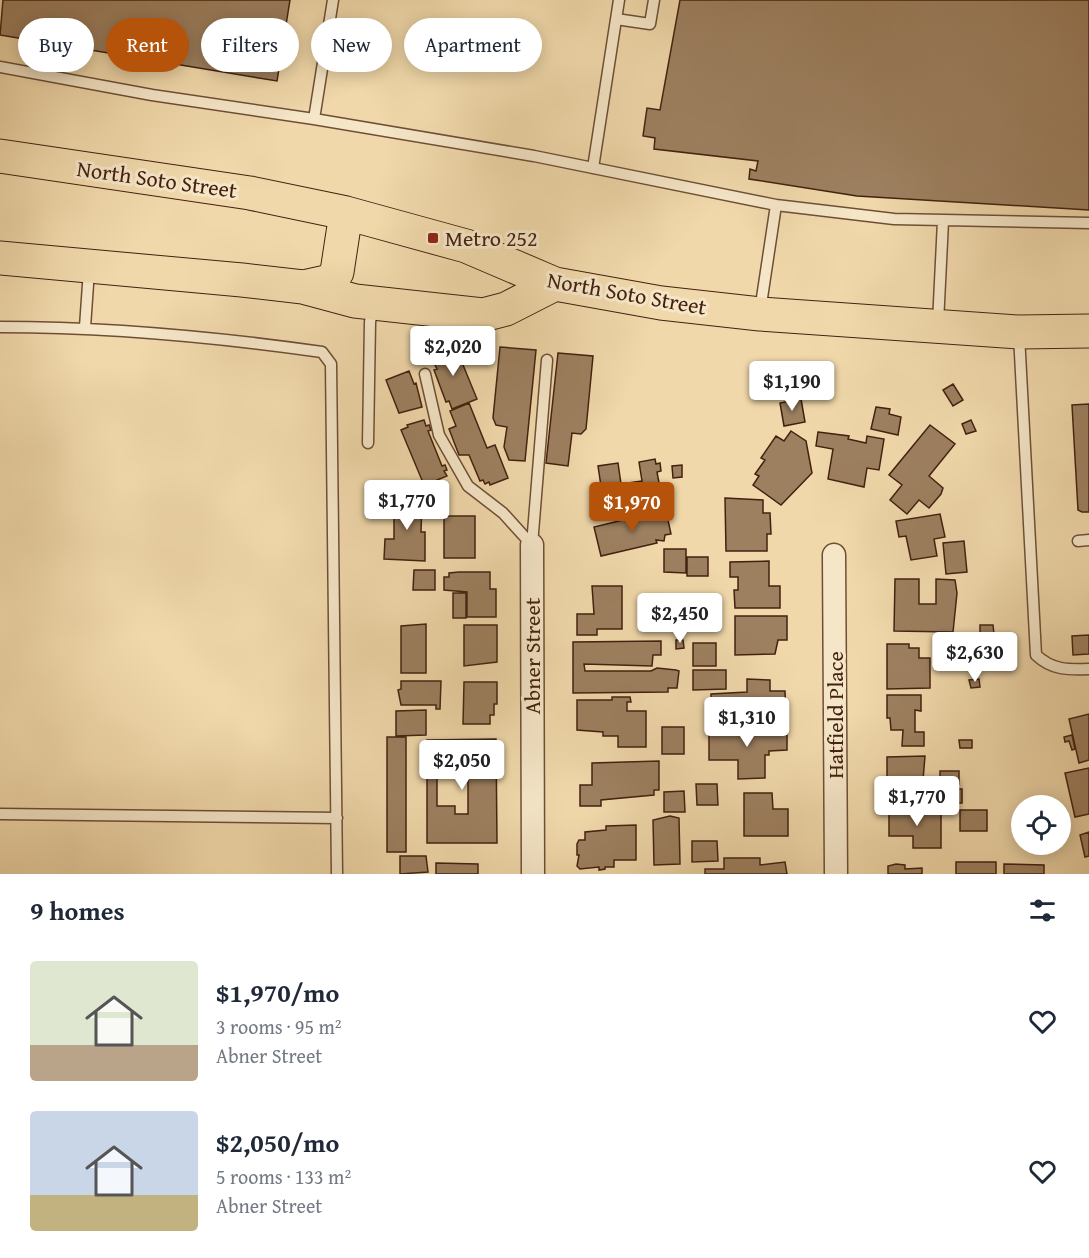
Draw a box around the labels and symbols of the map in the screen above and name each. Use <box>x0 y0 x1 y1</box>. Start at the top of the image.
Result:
street label: North Soto Street <box>75 152 239 206</box>
place label: Metro 252 <box>445 222 538 254</box>
marker: Metro 252 <box>426 231 440 245</box>
street label: North Soto Street <box>545 263 709 323</box>
pin: $2,020 <box>404 326 502 377</box>
pin: $1,190 <box>743 361 841 412</box>
pin: $1,770 <box>358 480 456 531</box>
pin: $1,970 <box>583 482 681 533</box>
pin: $2,450 <box>631 593 729 644</box>
street label: Abner Street <box>516 597 548 714</box>
pin: $2,630 <box>926 632 1024 683</box>
street label: Hatfield Place <box>819 651 851 779</box>
pin: $1,310 <box>698 697 796 748</box>
pin: $2,050 <box>413 740 511 791</box>
pin: $1,770 <box>868 776 966 827</box>

